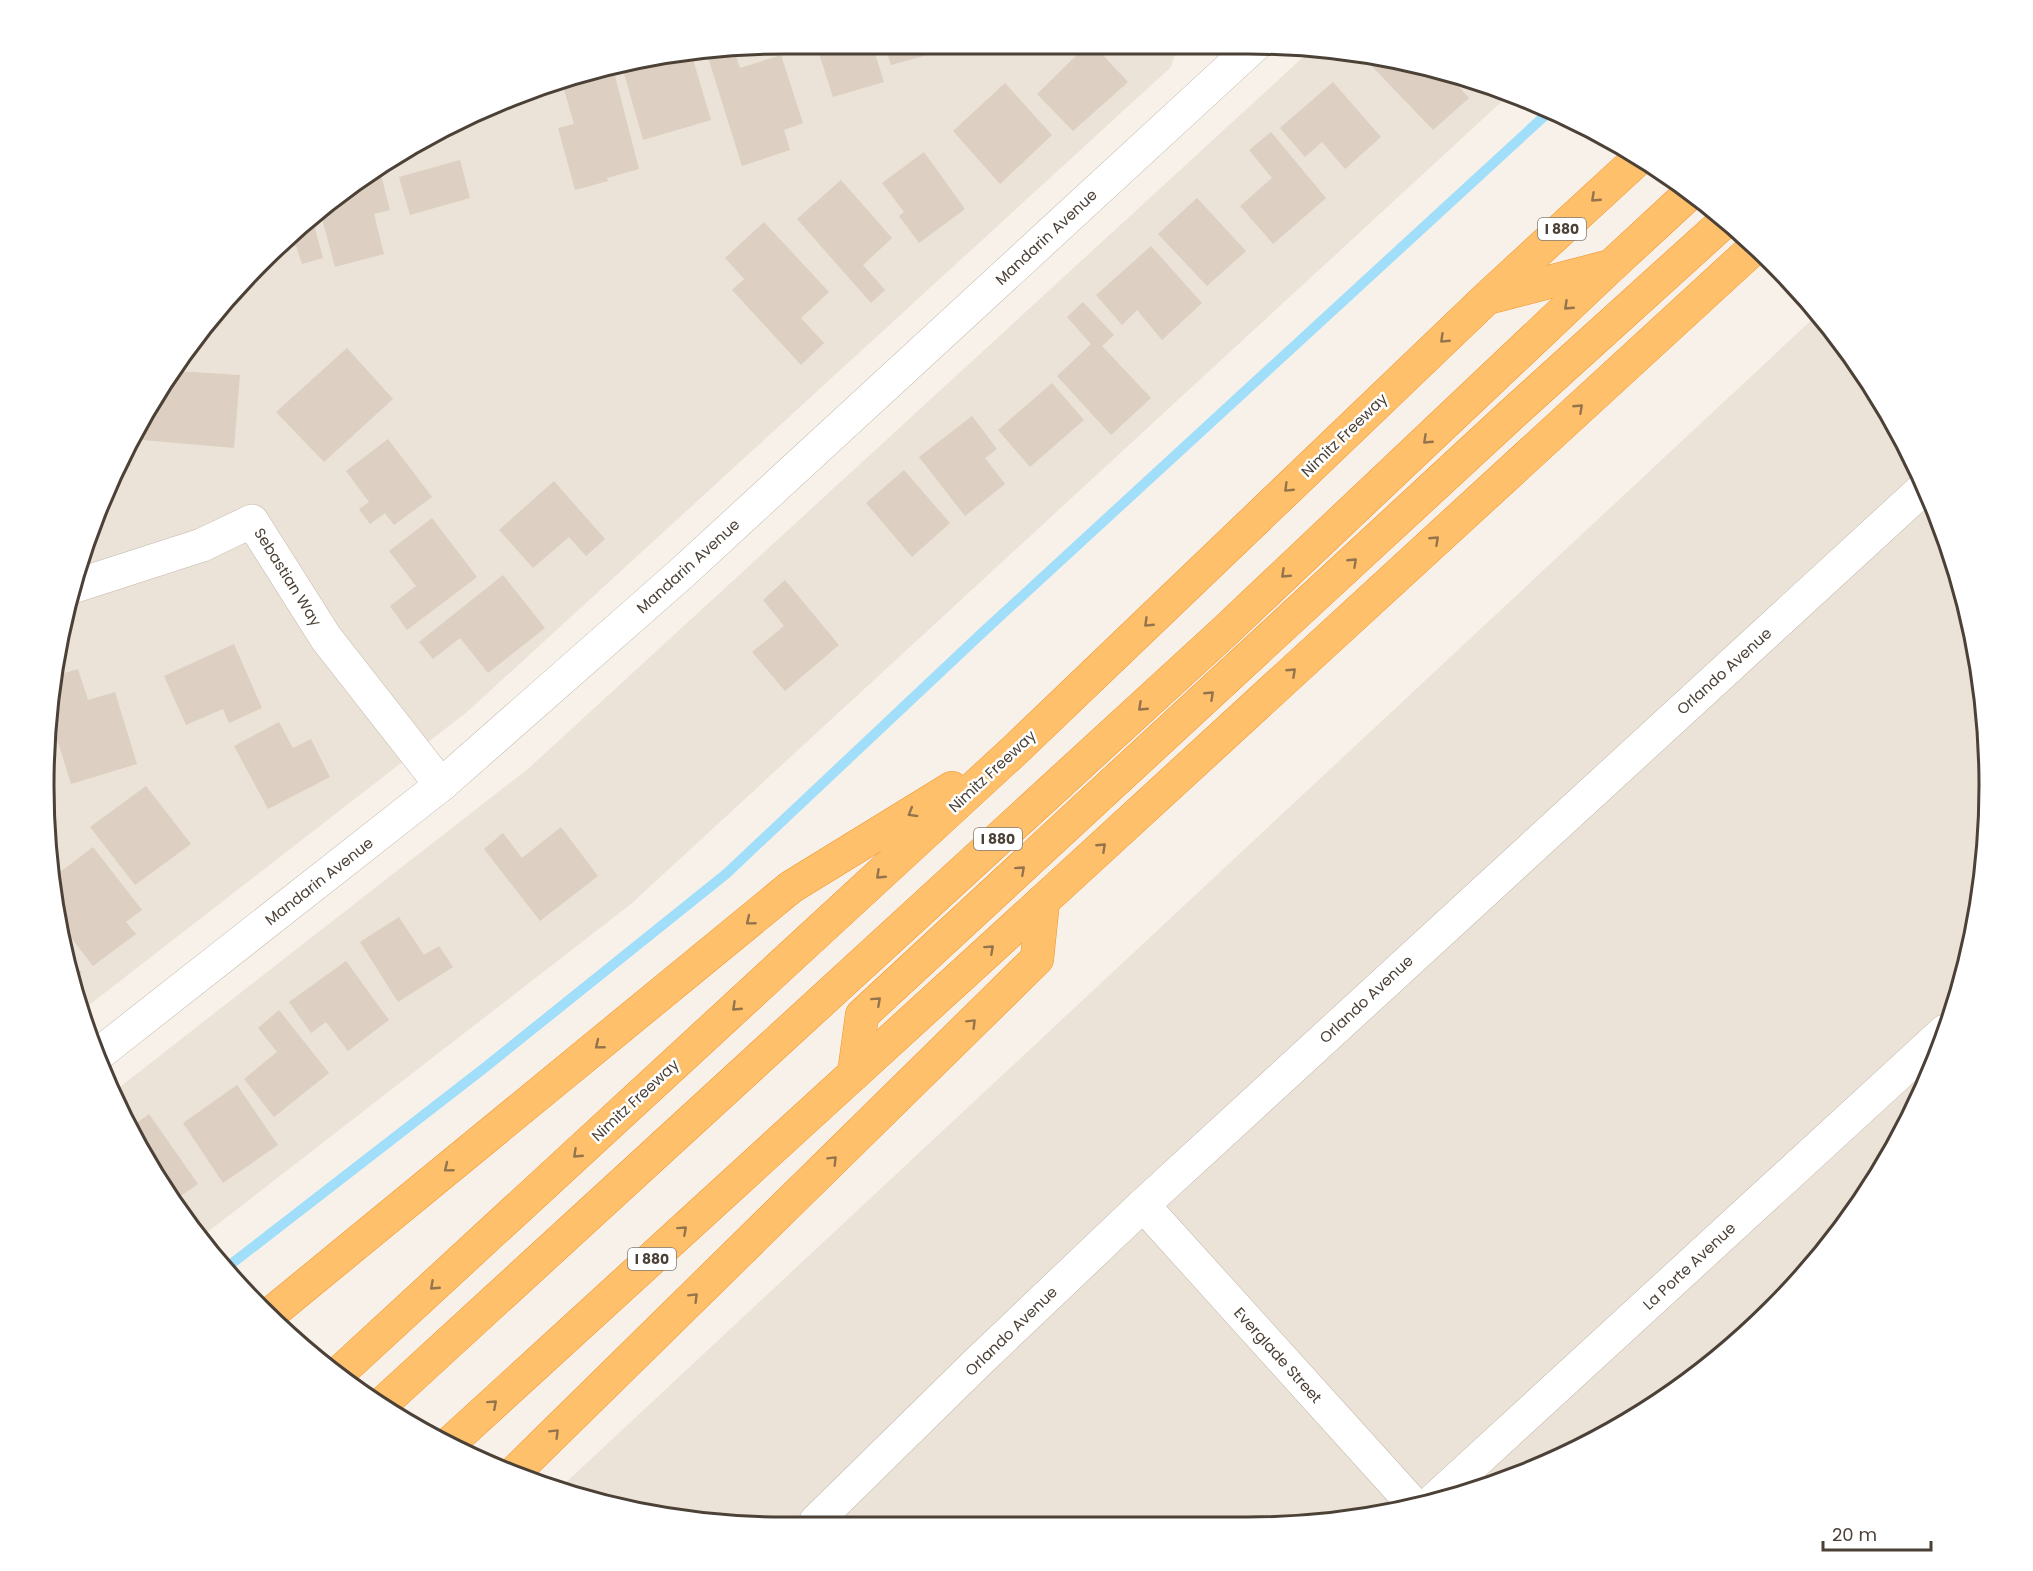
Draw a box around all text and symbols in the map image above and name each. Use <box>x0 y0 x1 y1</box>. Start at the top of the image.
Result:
street label: Mandarin Avenue <box>991 184 1101 290</box>
one-way arrow <box>1591 191 1602 202</box>
road number: I 880 <box>1538 218 1586 240</box>
one-way arrow <box>1565 299 1575 310</box>
one-way arrow <box>1441 331 1452 342</box>
street label: Nimitz Freeway <box>1296 388 1392 482</box>
one-way arrow <box>1572 405 1583 416</box>
one-way arrow <box>1423 433 1433 444</box>
one-way arrow <box>1285 481 1295 492</box>
street label: Mandarin Avenue <box>632 514 744 618</box>
street label: Sebastian Way <box>249 524 327 631</box>
one-way arrow <box>1428 537 1439 548</box>
one-way arrow <box>1346 558 1357 569</box>
one-way arrow <box>1282 567 1292 578</box>
one-way arrow <box>1144 616 1154 627</box>
street label: Orlando Avenue <box>1672 623 1776 719</box>
one-way arrow <box>1285 669 1296 680</box>
one-way arrow <box>1203 691 1214 702</box>
one-way arrow <box>1139 700 1149 711</box>
street label: Nimitz Freeway <box>944 725 1041 817</box>
one-way arrow <box>908 806 918 818</box>
road number: I 880 <box>974 828 1022 850</box>
street label: Mandarin Avenue <box>260 832 378 930</box>
one-way arrow <box>1095 843 1106 854</box>
one-way arrow <box>1014 866 1024 877</box>
one-way arrow <box>876 868 886 879</box>
one-way arrow <box>745 914 756 925</box>
one-way arrow <box>983 946 994 957</box>
street label: Orlando Avenue <box>1315 950 1417 1048</box>
one-way arrow <box>870 997 880 1008</box>
one-way arrow <box>733 1000 743 1011</box>
one-way arrow <box>965 1020 976 1031</box>
one-way arrow <box>595 1037 606 1048</box>
street label: Nimitz Freeway <box>587 1054 684 1146</box>
one-way arrow <box>574 1146 585 1157</box>
one-way arrow <box>826 1156 837 1167</box>
one-way arrow <box>444 1161 455 1172</box>
street label: La Porte Avenue <box>1638 1218 1740 1314</box>
one-way arrow <box>677 1226 687 1237</box>
road number: I 880 <box>628 1248 676 1270</box>
one-way arrow <box>430 1279 441 1290</box>
street label: Orlando Avenue <box>960 1281 1062 1381</box>
one-way arrow <box>687 1293 698 1304</box>
street label: Everglade Street <box>1229 1303 1327 1407</box>
one-way arrow <box>486 1400 496 1411</box>
one-way arrow <box>548 1430 559 1441</box>
scale bar <box>1823 1514 1931 1552</box>
text: 20 m <box>1832 1522 1877 1547</box>

